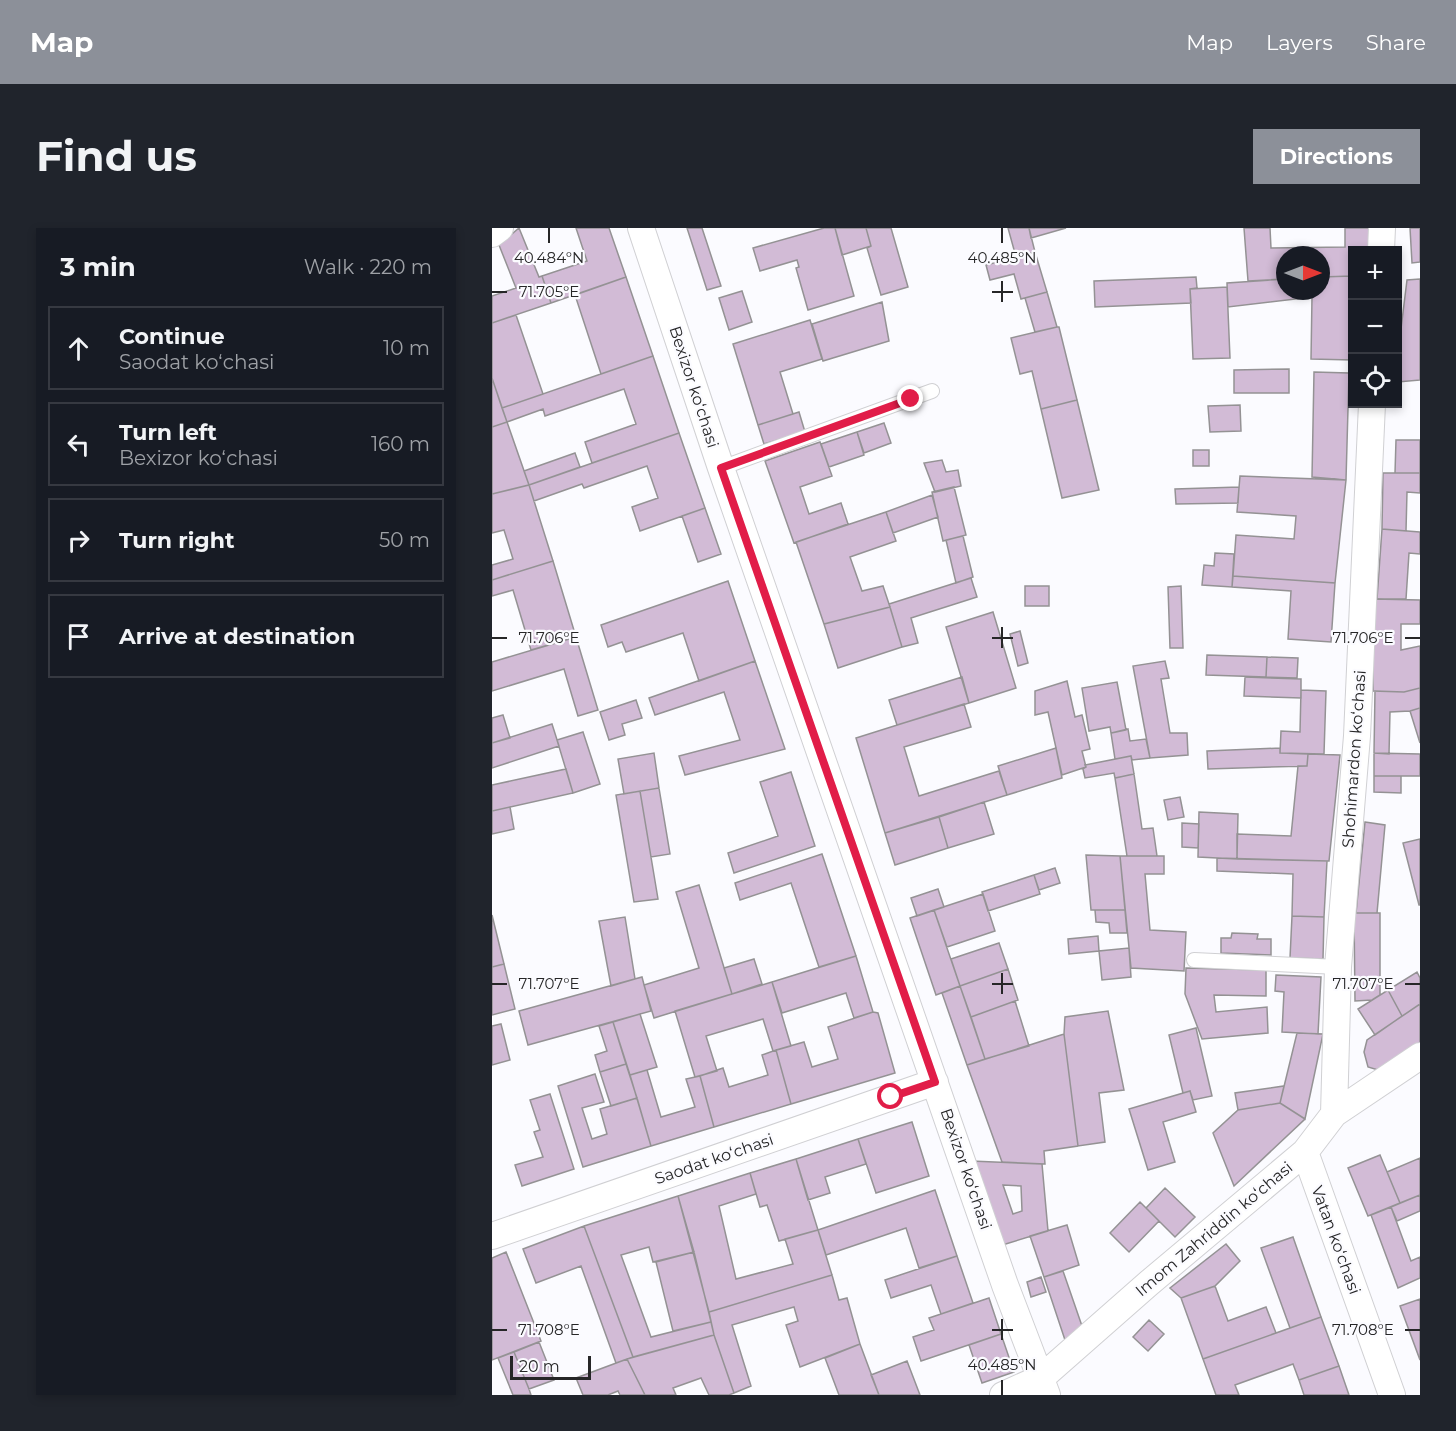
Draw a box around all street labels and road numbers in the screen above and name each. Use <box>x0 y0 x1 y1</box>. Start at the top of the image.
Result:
street label: Bexizor koʻchasi <box>665 324 723 450</box>
street label: Shohimardon koʻchasi <box>1338 669 1370 849</box>
street label: Bexizor koʻchasi <box>936 1106 996 1232</box>
street label: Saodat koʻchasi <box>652 1130 776 1188</box>
street label: Imom Zahriddin koʻchasi <box>1132 1158 1296 1300</box>
street label: Vatan koʻchasi <box>1308 1183 1364 1297</box>

